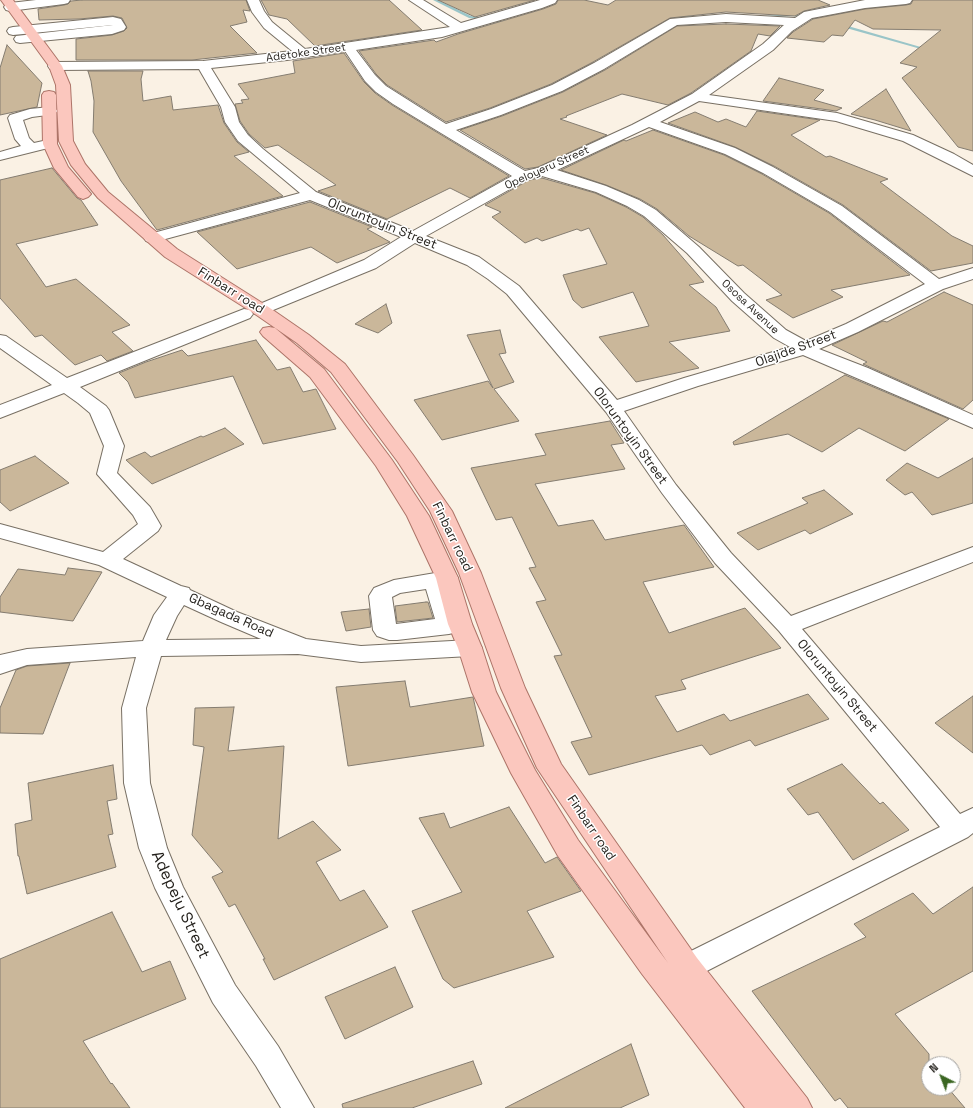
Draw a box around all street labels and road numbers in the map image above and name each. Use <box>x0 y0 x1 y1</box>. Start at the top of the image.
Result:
street label: Adetoke Street <box>265 41 347 65</box>
street label: Opeloyeru Street <box>503 143 591 193</box>
street label: Oloruntoyin Street <box>325 195 439 253</box>
street label: Finbarr road <box>195 264 267 318</box>
street label: Ososa Avenue <box>719 277 781 337</box>
street label: Olajide Street <box>753 327 839 371</box>
street label: Oloruntoyin Street <box>589 384 671 488</box>
street label: Finbarr road <box>428 500 476 574</box>
street label: Gbagada Road <box>186 590 276 642</box>
street label: Oloruntoyin Street <box>794 636 880 736</box>
street label: Finbarr road <box>563 792 619 864</box>
street label: Adepeju Street <box>147 848 213 962</box>

